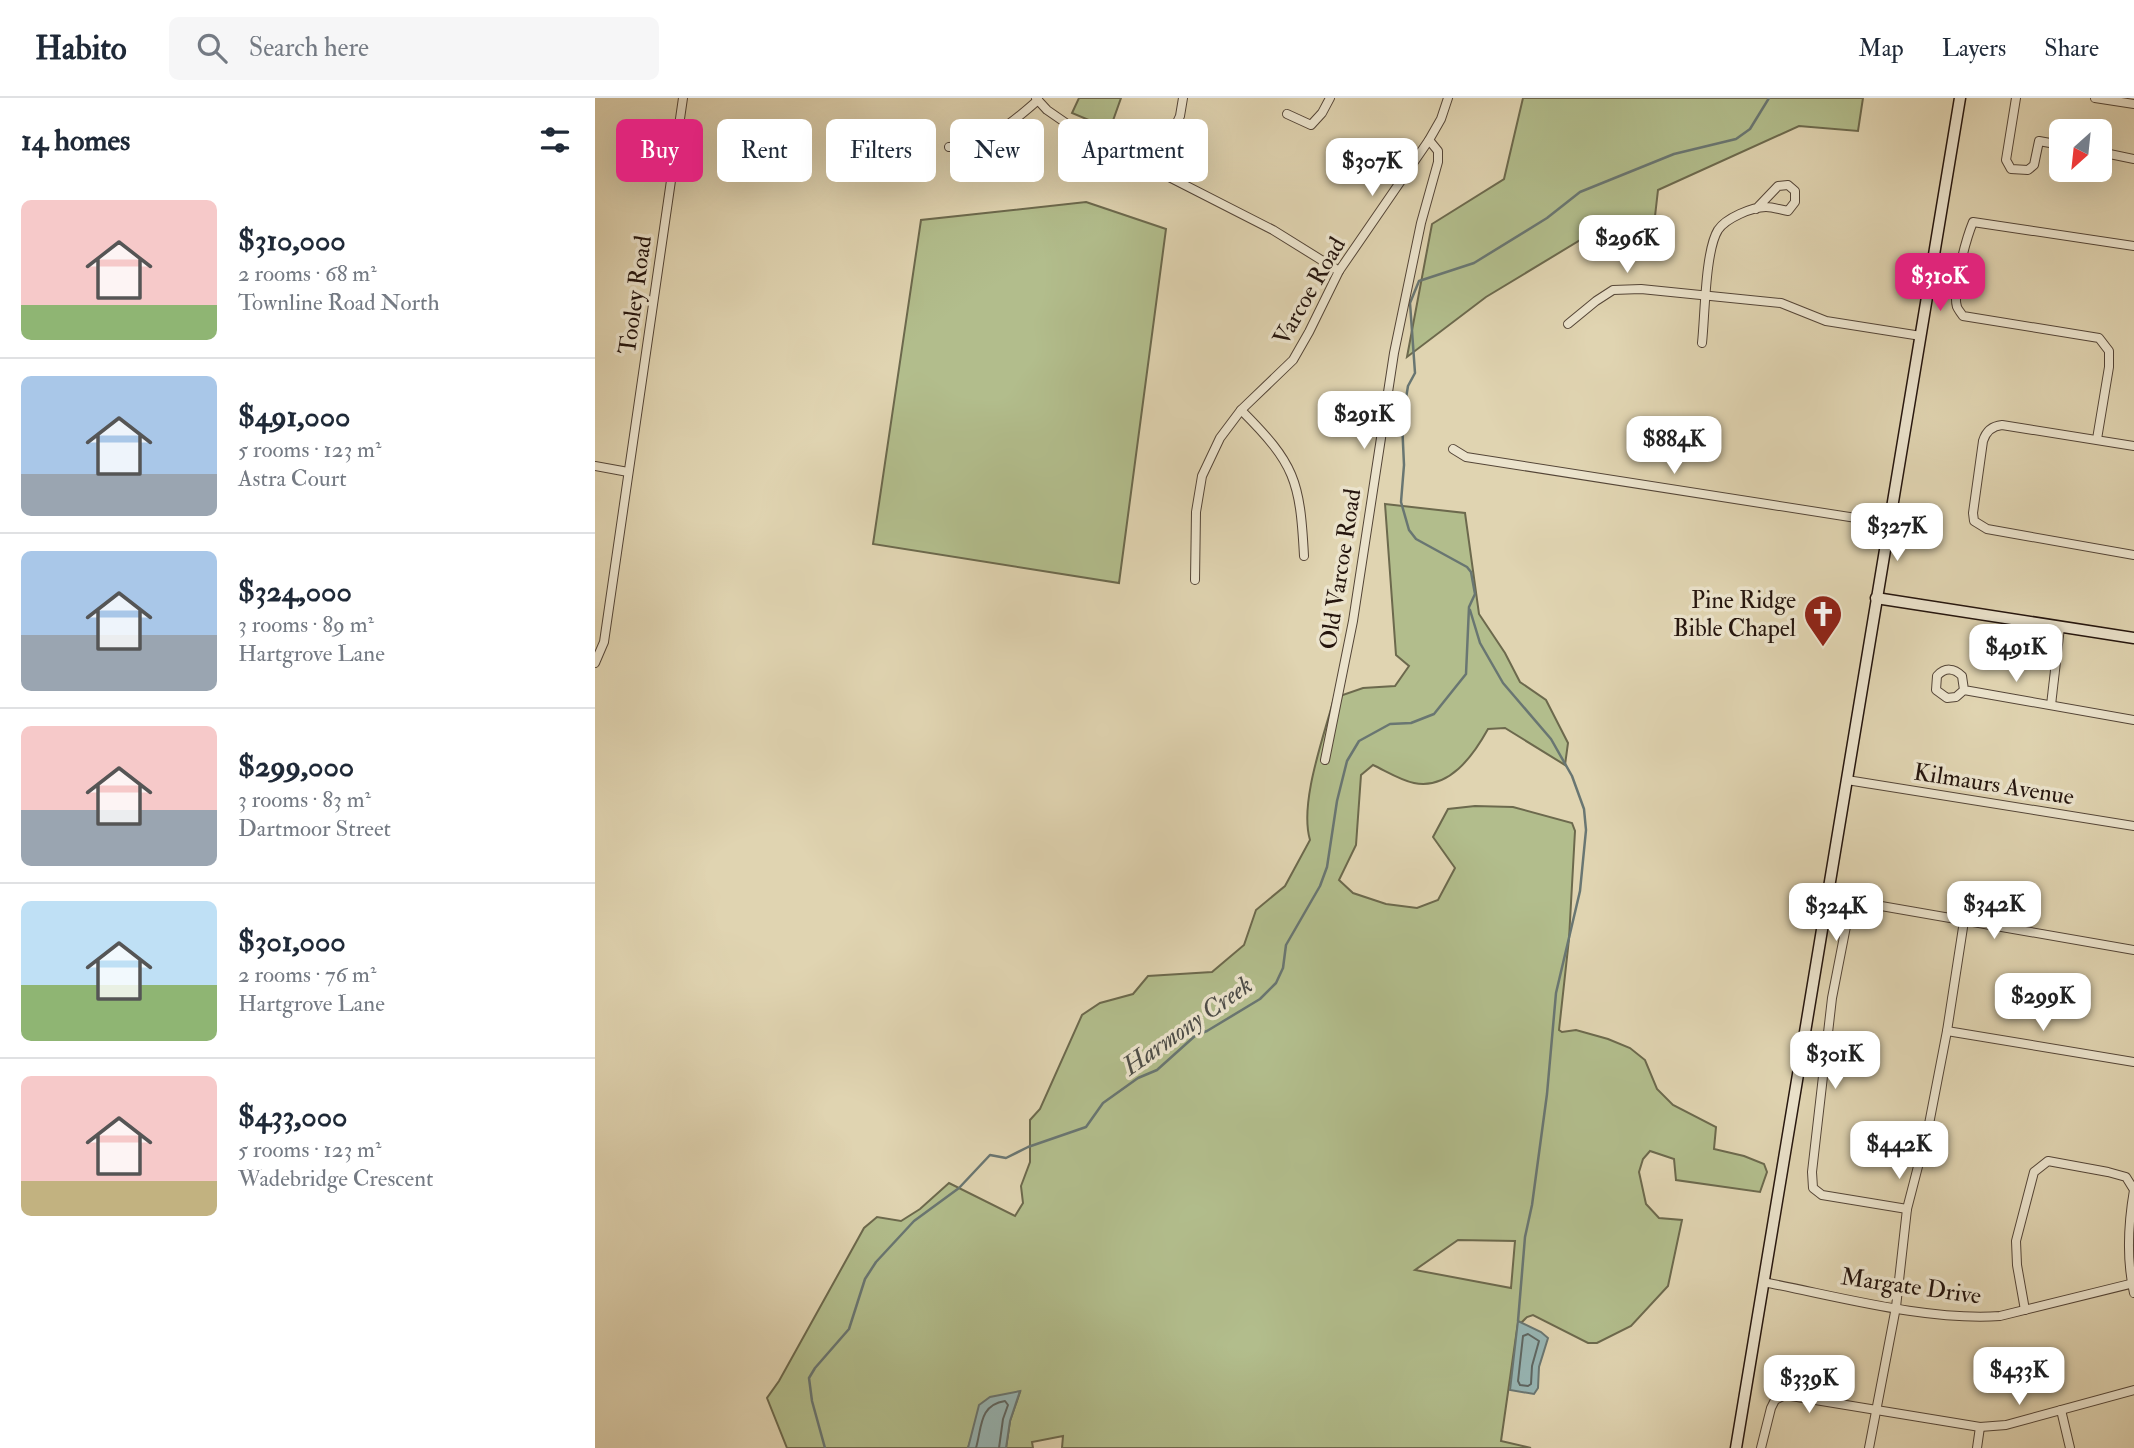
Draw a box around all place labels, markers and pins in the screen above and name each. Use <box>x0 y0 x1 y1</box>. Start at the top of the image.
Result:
pin: $307K <box>1323 139 1421 198</box>
pin: $296K <box>1578 216 1676 275</box>
pin: $310K <box>1891 254 1989 313</box>
pin: $291K <box>1315 392 1413 451</box>
pin: $884K <box>1625 416 1723 476</box>
pin: $327K <box>1848 504 1946 563</box>
place label: Pine Ridge Bible Chapel <box>1673 585 1796 644</box>
church icon: Pine Ridge Bible Chapel <box>1802 593 1844 648</box>
pin: $491K <box>1967 624 2065 684</box>
pin: $342K <box>1945 882 2043 941</box>
pin: $324K <box>1787 884 1885 943</box>
pin: $299K <box>1994 974 2092 1033</box>
pin: $301K <box>1786 1032 1884 1091</box>
pin: $442K <box>1850 1122 1948 1181</box>
pin: $433K <box>1970 1348 2068 1407</box>
pin: $339K <box>1760 1356 1858 1415</box>

